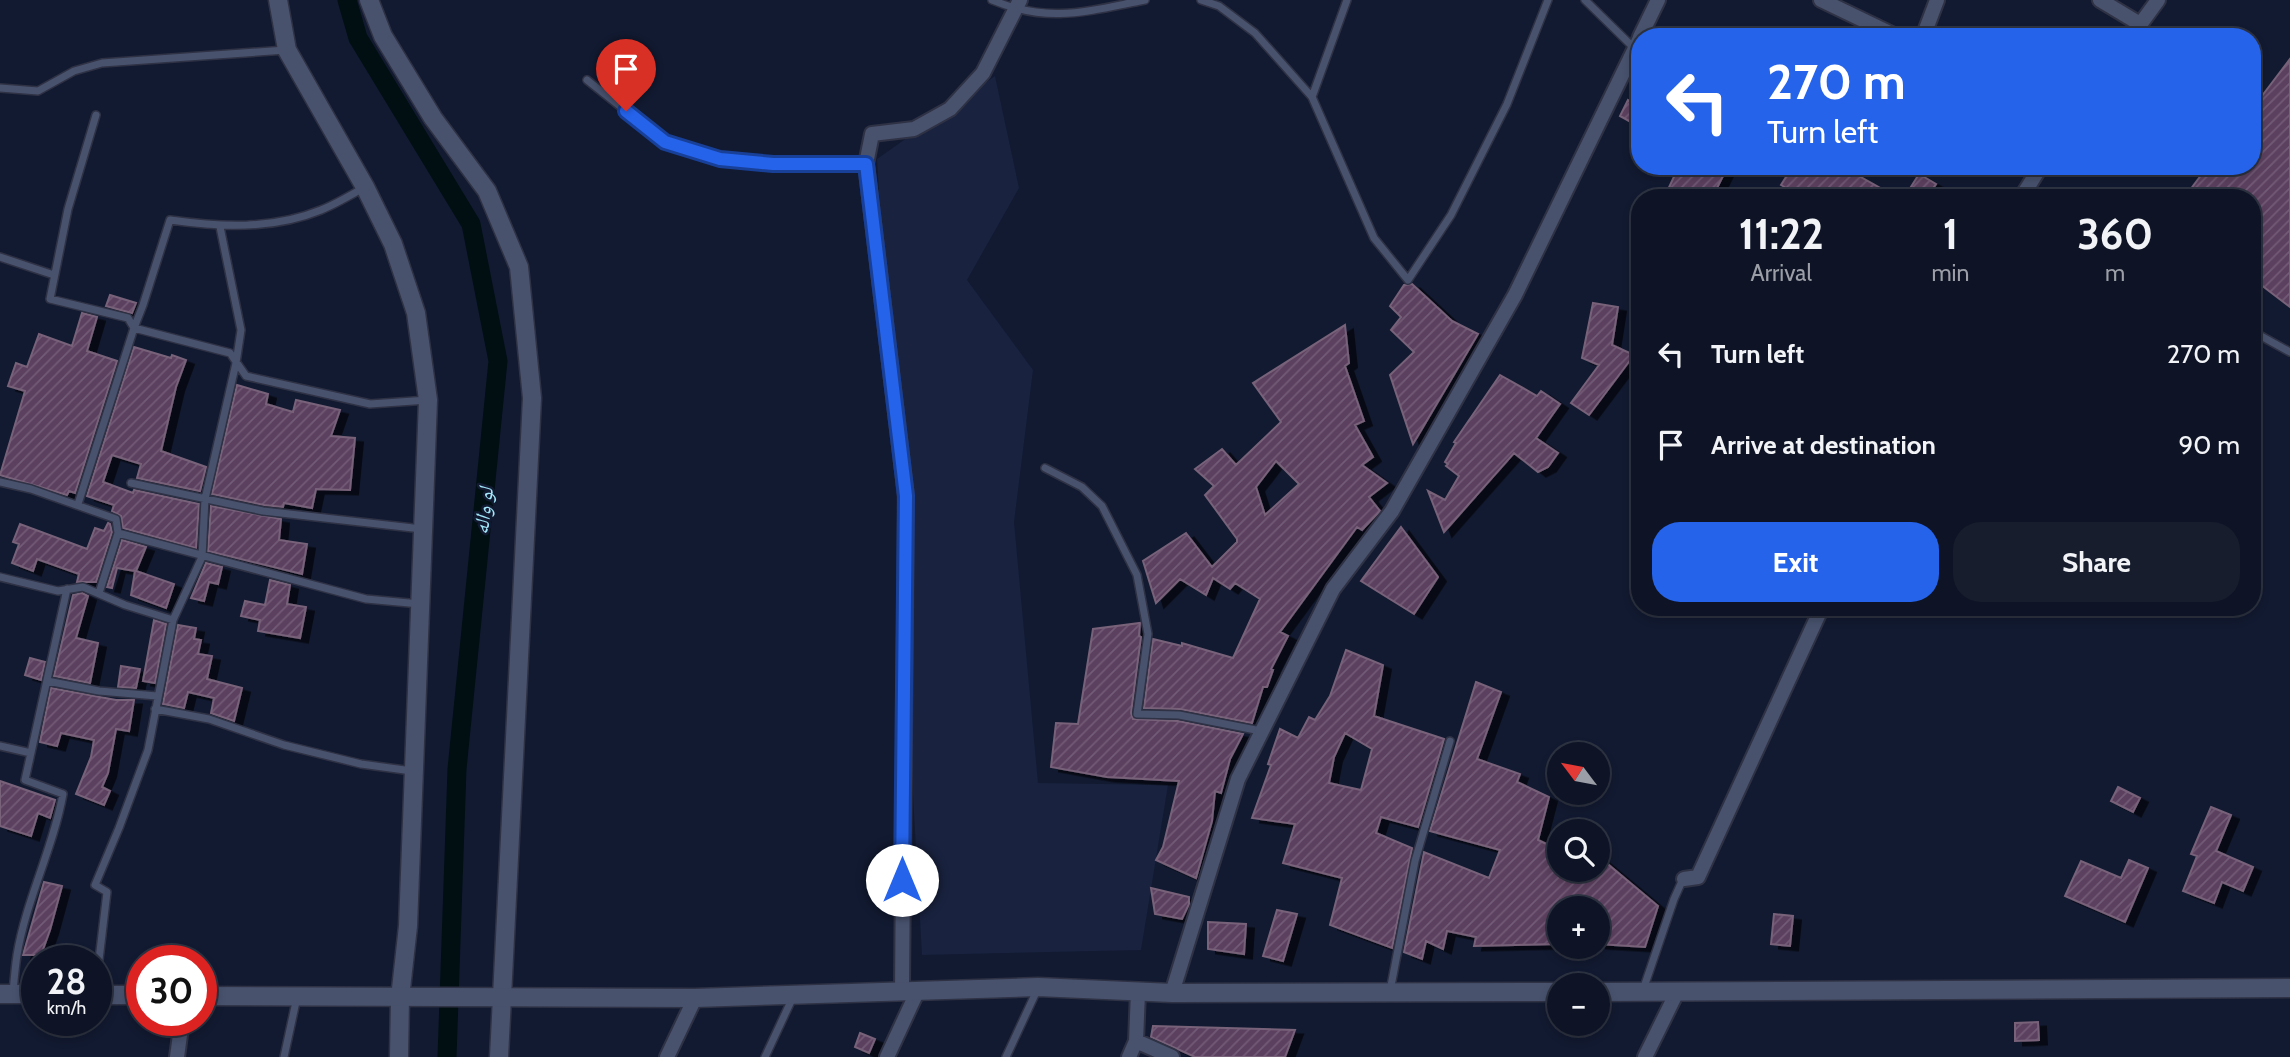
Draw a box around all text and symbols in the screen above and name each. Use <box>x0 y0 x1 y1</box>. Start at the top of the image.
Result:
pin <box>596 39 656 111</box>
icon: arrive <box>607 50 645 88</box>
text: 270 m <box>1767 52 1906 111</box>
icon: left <box>1652 56 1743 147</box>
text: Turn left <box>1767 112 1878 151</box>
text: 11:22 <box>1739 208 1824 260</box>
text: 1 <box>1943 208 1958 260</box>
text: 360 <box>2077 208 2153 260</box>
text: Arrival <box>1751 259 1812 287</box>
text: min <box>1931 259 1969 287</box>
text: m <box>2105 259 2125 287</box>
icon: left <box>1652 335 1690 373</box>
text: Turn left <box>1711 338 1804 370</box>
text: 270 m <box>2167 338 2240 370</box>
icon: arrive <box>1652 426 1690 464</box>
text: Arrive at destination <box>1711 429 1936 461</box>
text: 90 m <box>2178 429 2240 461</box>
water label: لو واله <box>468 484 498 536</box>
button: Exit <box>1652 522 1939 602</box>
button: Share <box>1953 522 2240 602</box>
north arrow <box>1547 742 1610 805</box>
map controls <box>1547 742 1610 1036</box>
button: search <box>1547 819 1610 882</box>
position arrow <box>865 843 939 917</box>
button: + <box>1547 896 1610 959</box>
speed limit sign: 30 <box>126 945 217 1036</box>
text: 28 <box>47 960 86 1003</box>
button: − <box>1547 973 1610 1036</box>
text: km/h <box>47 997 86 1019</box>

